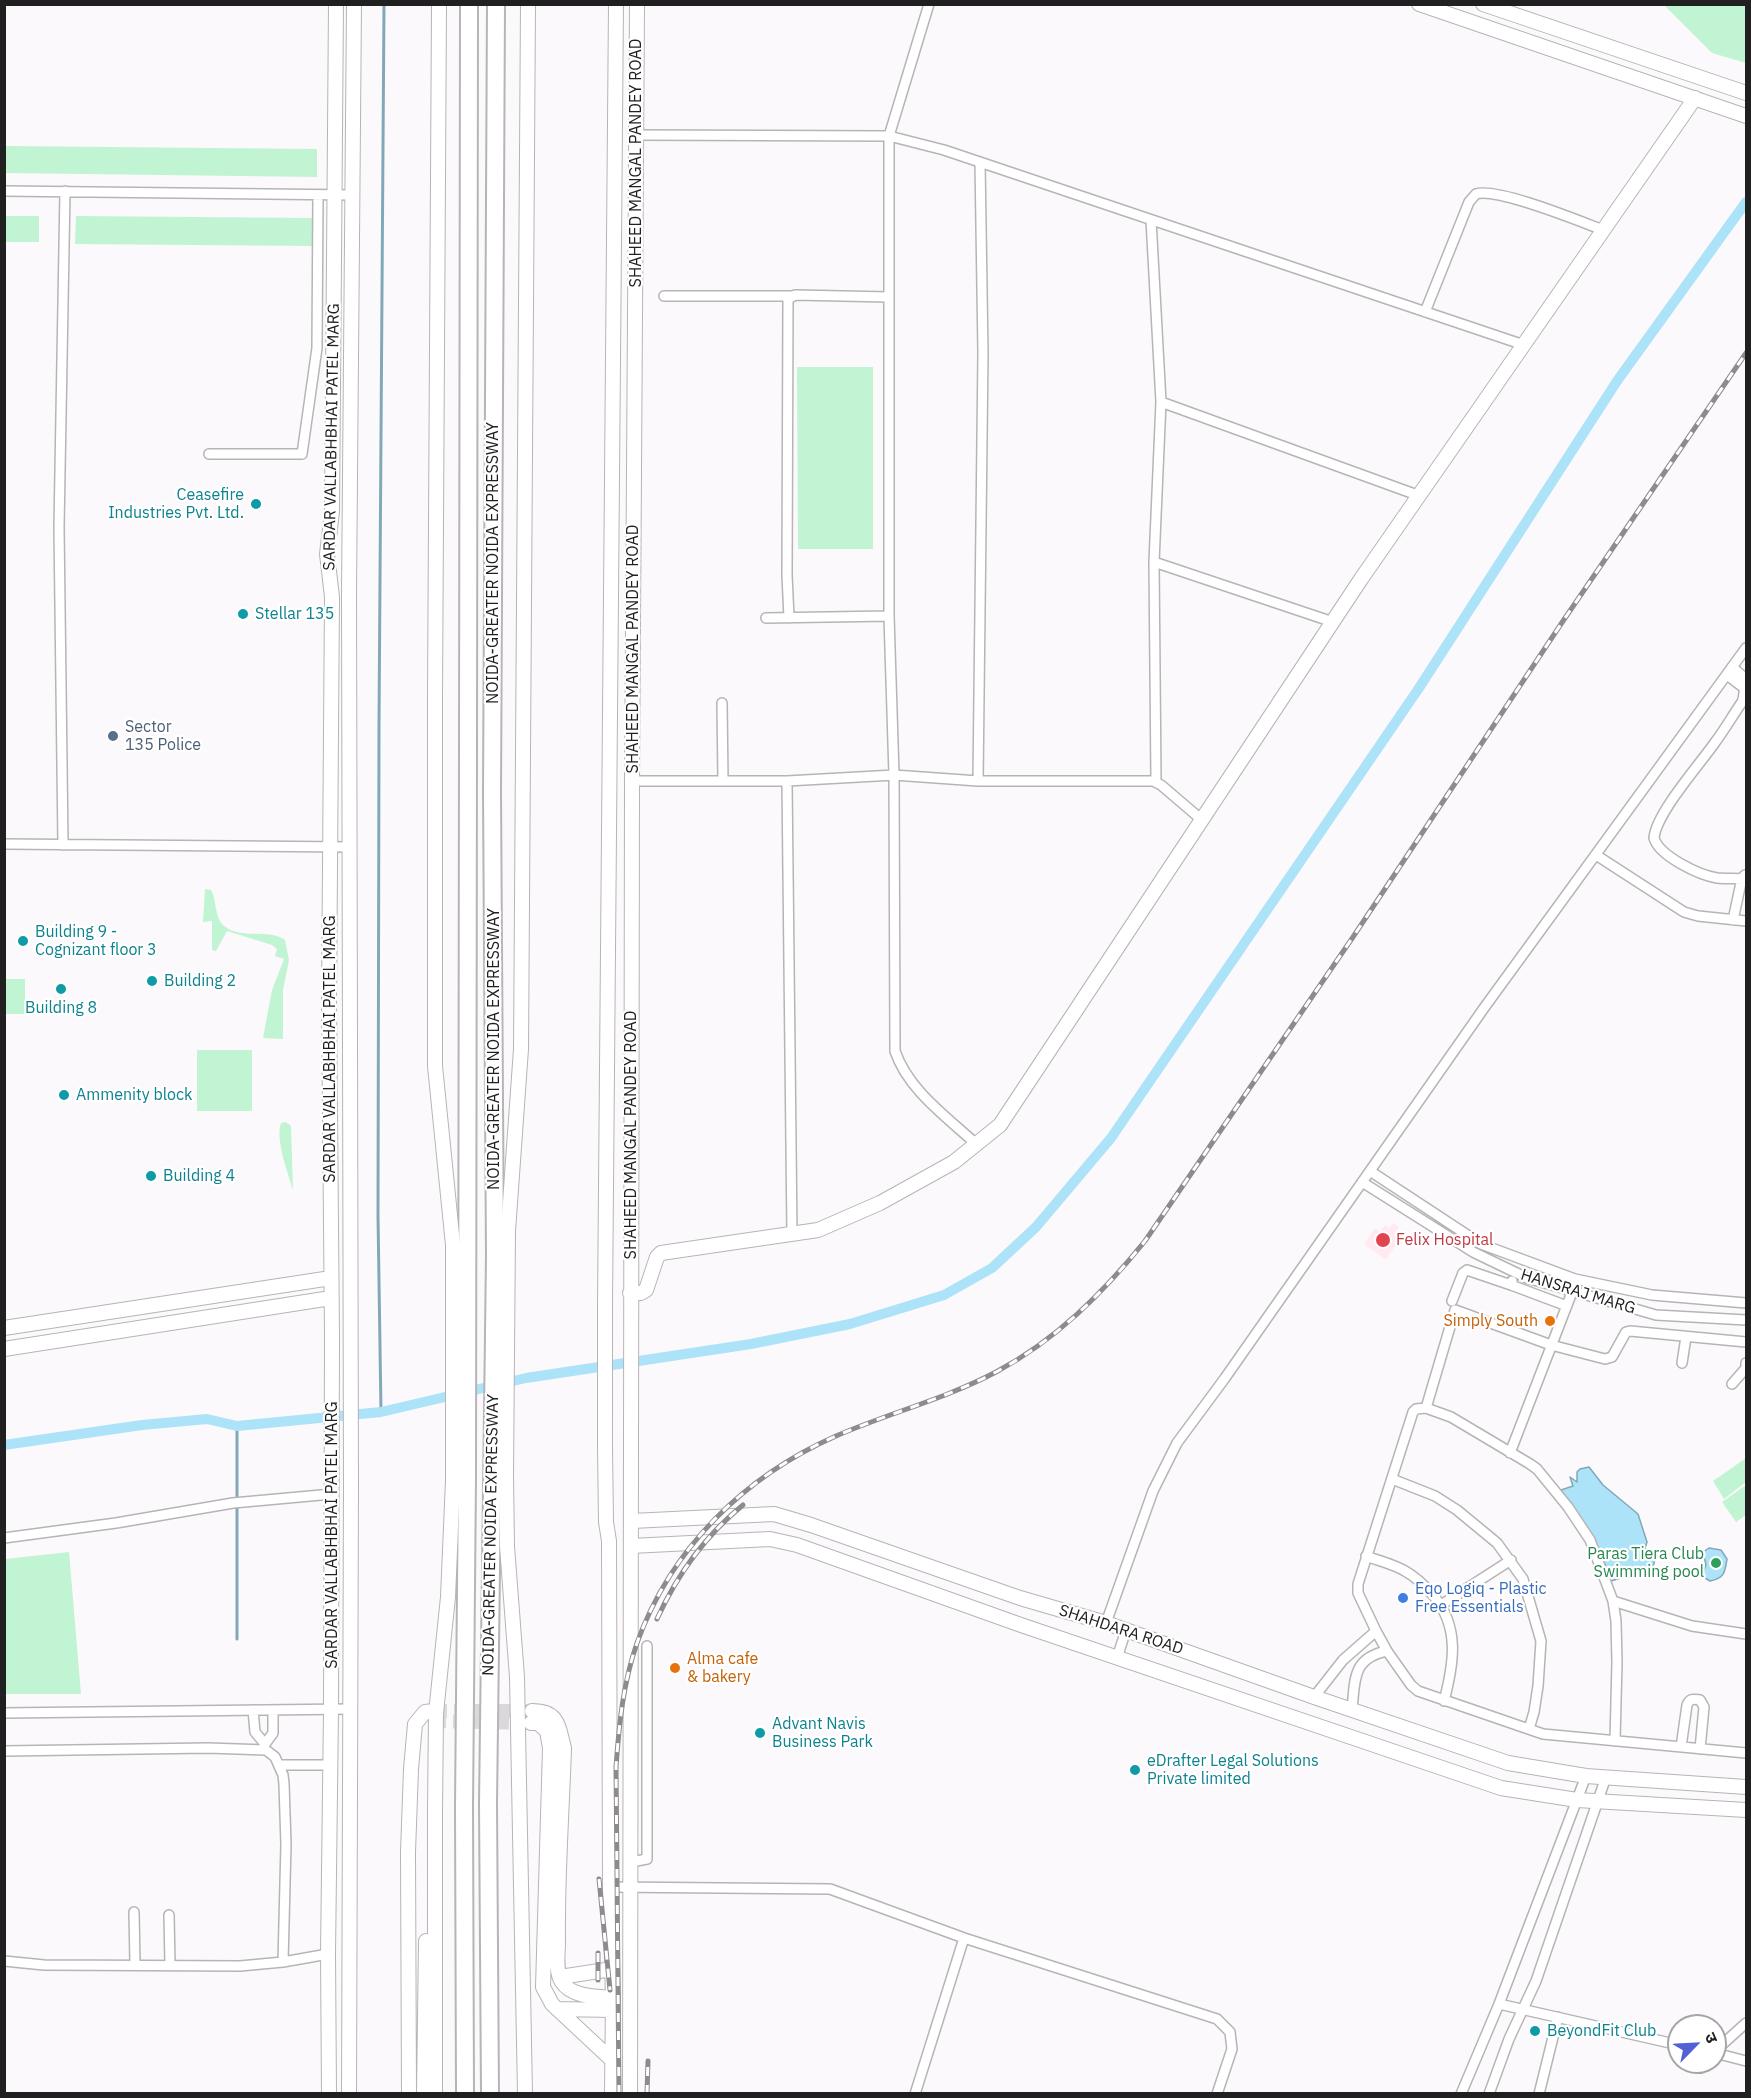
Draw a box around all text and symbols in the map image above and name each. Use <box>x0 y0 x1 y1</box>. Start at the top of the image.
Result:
street label: SHAHEED MANGAL PANDEY ROAD <box>626 39 646 287</box>
street label: SARDAR VALLABHBHAI PATEL MARG <box>320 303 344 571</box>
street label: NOIDA-GREATER NOIDA EXPRESSWAY <box>483 422 503 704</box>
place label: Ceasefire Industries Pvt. Ltd. <box>108 485 244 523</box>
marker: Ceasefire Industries Pvt. Ltd. <box>249 497 263 511</box>
street label: SHAHEED MANGAL PANDEY ROAD <box>623 525 643 773</box>
place label: Stellar 135 <box>255 604 334 624</box>
marker: Stellar 135 <box>236 607 250 621</box>
place label: Sector 135 Police <box>125 717 201 755</box>
marker: Sector 135 Police <box>106 729 120 743</box>
street label: NOIDA-GREATER NOIDA EXPRESSWAY <box>484 908 504 1190</box>
street label: SARDAR VALLABHBHAI PATEL MARG <box>320 915 340 1183</box>
place label: Building 9 - Cognizant floor 3 <box>35 922 157 960</box>
marker: Building 9 - Cognizant floor 3 <box>16 934 30 948</box>
place label: Building 2 <box>164 971 236 991</box>
marker: Building 2 <box>145 974 159 988</box>
marker: Building 8 <box>54 982 68 996</box>
place label: Building 8 <box>25 998 97 1018</box>
street label: SHAHEED MANGAL PANDEY ROAD <box>621 1011 641 1259</box>
place label: Ammenity block <box>76 1085 193 1105</box>
marker: Ammenity block <box>57 1088 71 1102</box>
place label: Building 4 <box>163 1166 235 1186</box>
marker: Building 4 <box>144 1169 158 1183</box>
place label: Felix Hospital <box>1396 1230 1493 1250</box>
marker: Felix Hospital <box>1374 1231 1392 1249</box>
street label: HANSRAJ MARG <box>1518 1265 1638 1319</box>
place label: Simply South <box>1443 1311 1538 1331</box>
marker: Simply South <box>1543 1314 1557 1328</box>
street label: NOIDA-GREATER NOIDA EXPRESSWAY <box>479 1394 503 1676</box>
street label: SARDAR VALLABHBHAI PATEL MARG <box>322 1401 342 1669</box>
place label: Paras Tiera Club Swimming pool <box>1587 1544 1704 1582</box>
marker: Paras Tiera Club Swimming pool <box>1709 1556 1723 1570</box>
place label: Eqo Logiq - Plastic Free Essentials <box>1415 1579 1547 1617</box>
marker: Eqo Logiq - Plastic Free Essentials <box>1396 1591 1410 1605</box>
street label: SHAHDARA ROAD <box>1056 1601 1186 1659</box>
place label: Alma cafe & bakery <box>687 1649 758 1687</box>
marker: Alma cafe & bakery <box>668 1661 682 1675</box>
place label: Advant Navis Business Park <box>772 1714 873 1752</box>
marker: Advant Navis Business Park <box>753 1726 767 1740</box>
place label: eDrafter Legal Solutions Private limited <box>1147 1751 1319 1789</box>
marker: eDrafter Legal Solutions Private limited <box>1128 1763 1142 1777</box>
north arrow <box>1667 2014 1727 2074</box>
place label: BeyondFit Club <box>1547 2021 1656 2041</box>
marker: BeyondFit Club <box>1528 2024 1542 2038</box>
text: उ <box>1701 2029 1723 2046</box>

